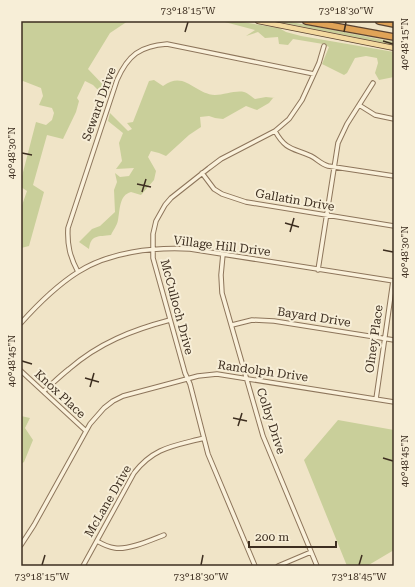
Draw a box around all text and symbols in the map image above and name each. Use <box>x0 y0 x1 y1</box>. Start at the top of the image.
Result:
text: 73°18'15"W <box>161 5 216 16</box>
text: 73°18'30"W <box>319 5 374 16</box>
text: 40°48'15"N <box>399 18 410 70</box>
street label: Seward Drive <box>79 65 119 143</box>
text: 40°48'30"N <box>6 127 17 179</box>
street label: Gallatin Drive <box>254 186 336 214</box>
text: 40°48'30"N <box>399 226 410 278</box>
street label: Village Hill Drive <box>173 233 272 259</box>
street label: McCulloch Drive <box>158 258 197 357</box>
street label: Bayard Drive <box>276 304 352 330</box>
street label: Olney Place <box>362 304 386 374</box>
text: 40°48'45"N <box>6 335 17 387</box>
street label: Randolph Drive <box>217 358 310 384</box>
street label: Knox Place <box>32 367 89 421</box>
street label: Colby Drive <box>254 386 288 456</box>
text: 40°48'45"N <box>399 435 410 487</box>
street label: McLane Drive <box>82 462 134 539</box>
scale bar <box>249 523 336 549</box>
text: 200 m <box>255 530 289 544</box>
text: 73°18'15"W <box>15 571 70 582</box>
text: 73°18'30"W <box>174 571 229 582</box>
text: 73°18'45"W <box>332 571 387 582</box>

